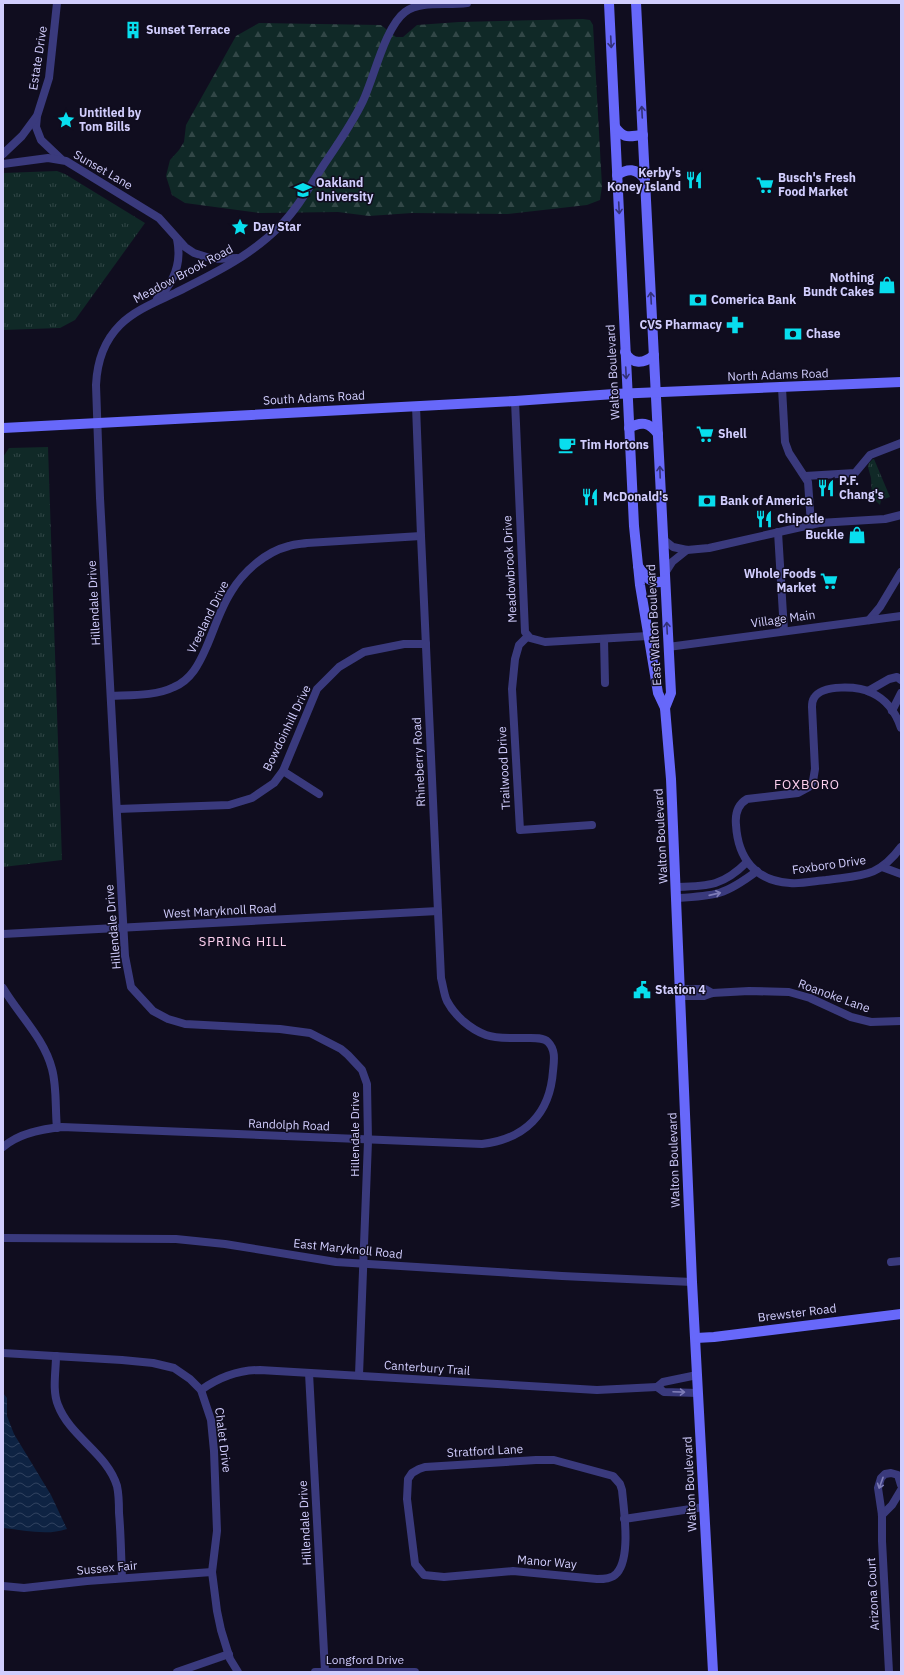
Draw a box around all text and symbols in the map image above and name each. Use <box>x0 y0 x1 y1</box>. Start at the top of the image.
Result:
building icon: Sunset Terrace <box>123 20 143 40</box>
place label: Sunset Terrace <box>146 22 230 37</box>
street label: Estate Drive <box>25 24 50 91</box>
one-way arrow <box>607 35 614 48</box>
place label: Untitled by Tom Bills <box>79 105 142 134</box>
one-way arrow <box>638 106 645 119</box>
place icon: Untitled by Tom Bills <box>56 110 76 130</box>
street label: Sunset Lane <box>71 147 136 193</box>
place label: Kerby's Koney Island <box>607 165 681 194</box>
restaurant icon: Kerby's Koney Island <box>684 170 704 190</box>
place label: Busch's Fresh Food Market <box>778 170 856 199</box>
place label: Oakland University <box>316 175 374 204</box>
supermarket icon: Busch's Fresh Food Market <box>755 175 775 195</box>
school or university icon: Oakland University <box>293 180 313 200</box>
one-way arrow <box>615 201 622 214</box>
place icon: Day Star <box>230 217 250 237</box>
place label: Day Star <box>253 219 301 234</box>
street label: Meadow Brook Road <box>130 241 235 306</box>
place label: Nothing Bundt Cakes <box>803 270 874 299</box>
shop icon: Nothing Bundt Cakes <box>877 275 897 295</box>
bank icon: Comerica Bank <box>688 290 708 310</box>
one-way arrow <box>647 292 655 305</box>
place label: Comerica Bank <box>711 292 796 307</box>
pharmacy icon: CVS Pharmacy <box>725 315 745 335</box>
place label: CVS Pharmacy <box>640 317 723 332</box>
street label: Walton Boulevard <box>603 324 622 420</box>
bank icon: Chase <box>783 324 803 344</box>
place label: Chase <box>806 326 841 341</box>
street label: North Adams Road <box>727 365 829 384</box>
one-way arrow <box>622 366 630 379</box>
street label: South Adams Road <box>263 387 365 408</box>
supermarket icon: Shell <box>695 424 715 444</box>
place label: Shell <box>718 426 747 441</box>
cafe icon: Tim Hortons <box>557 435 577 455</box>
place label: Tim Hortons <box>580 437 649 452</box>
one-way arrow <box>656 466 663 479</box>
place label: P.F. Chang's <box>839 473 884 502</box>
restaurant icon: P.F. Chang's <box>816 478 836 498</box>
restaurant icon: McDonald's <box>580 487 600 507</box>
place label: McDonald's <box>603 489 668 504</box>
bank icon: Bank of America <box>697 491 717 511</box>
place label: Bank of America <box>720 493 813 508</box>
restaurant icon: Chipotle <box>754 509 774 529</box>
place label: Chipotle <box>777 511 825 526</box>
street label: Meadowbrook Drive <box>499 515 520 623</box>
shop icon: Buckle <box>847 525 867 545</box>
place label: Buckle <box>805 527 844 542</box>
street label: Hillendale Drive <box>84 560 103 646</box>
street label: East Walton Boulevard <box>643 564 664 686</box>
place label: Whole Foods Market <box>744 566 816 595</box>
supermarket icon: Whole Foods Market <box>819 571 839 591</box>
street label: Vreeland Drive <box>184 578 232 655</box>
street label: Village Main <box>750 607 816 630</box>
one-way arrow <box>664 622 671 635</box>
street label: Bowdoinhill Drive <box>259 682 314 773</box>
street label: Rhineberry Road <box>409 717 428 807</box>
street label: Trailwood Drive <box>494 726 513 810</box>
district label: FOXBORO <box>774 776 840 793</box>
street label: Walton Boulevard <box>651 788 670 884</box>
street label: Foxboro Drive <box>791 852 867 877</box>
street label: Hillendale Drive <box>101 884 124 970</box>
one-way arrow <box>709 890 722 898</box>
street label: West Maryknoll Road <box>163 900 277 921</box>
district label: SPRING HILL <box>199 933 287 950</box>
street label: Roanoke Lane <box>796 976 873 1016</box>
public building icon: Station 4 <box>632 980 652 1000</box>
place label: Station 4 <box>655 982 706 997</box>
street label: Hillendale Drive <box>347 1091 362 1177</box>
street label: Walton Boulevard <box>664 1112 683 1208</box>
street label: Randolph Road <box>248 1116 330 1133</box>
street label: East Maryknoll Road <box>293 1235 403 1262</box>
street label: Brewster Road <box>757 1300 837 1325</box>
street label: Canterbury Trail <box>383 1357 471 1378</box>
one-way arrow <box>672 1389 685 1396</box>
street label: Chalet Drive <box>212 1407 235 1474</box>
street label: Walton Boulevard <box>680 1436 699 1532</box>
street label: Stratford Lane <box>446 1441 524 1460</box>
one-way arrow <box>877 1476 884 1489</box>
street label: Hillendale Drive <box>295 1480 314 1566</box>
street label: Manor Way <box>517 1551 578 1572</box>
street label: Sussex Fair <box>76 1557 138 1578</box>
street label: Arizona Court <box>863 1557 882 1631</box>
street label: Longford Drive <box>326 1652 405 1667</box>

